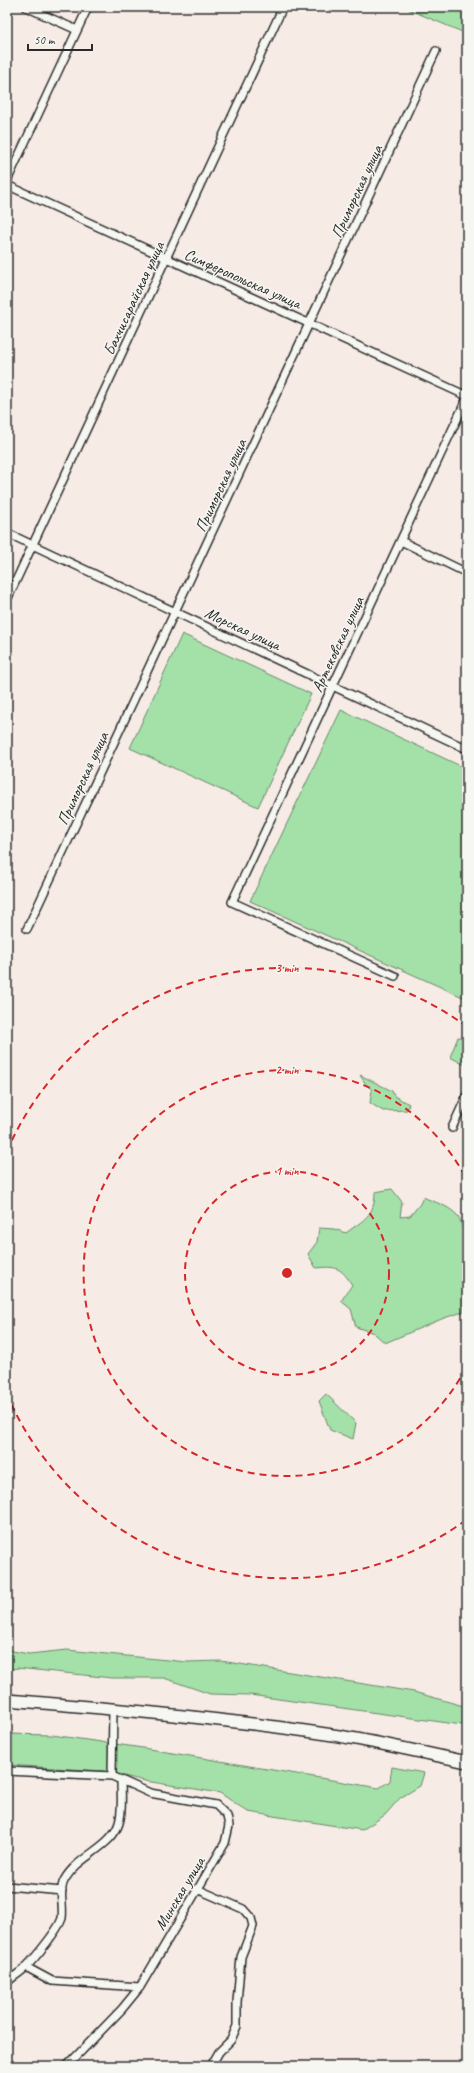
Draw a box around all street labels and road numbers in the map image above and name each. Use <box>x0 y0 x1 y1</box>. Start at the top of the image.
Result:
street label: Приморская улица <box>327 141 388 241</box>
street label: Бахчисарайская улица <box>99 237 170 358</box>
street label: Симферопольская улица <box>181 244 305 314</box>
street label: Приморская улица <box>191 435 252 535</box>
street label: Артековская улица <box>307 593 369 695</box>
street label: Морская улица <box>202 603 285 656</box>
street label: Приморская улица <box>53 728 114 828</box>
street label: Минская улица <box>150 1852 210 1934</box>

